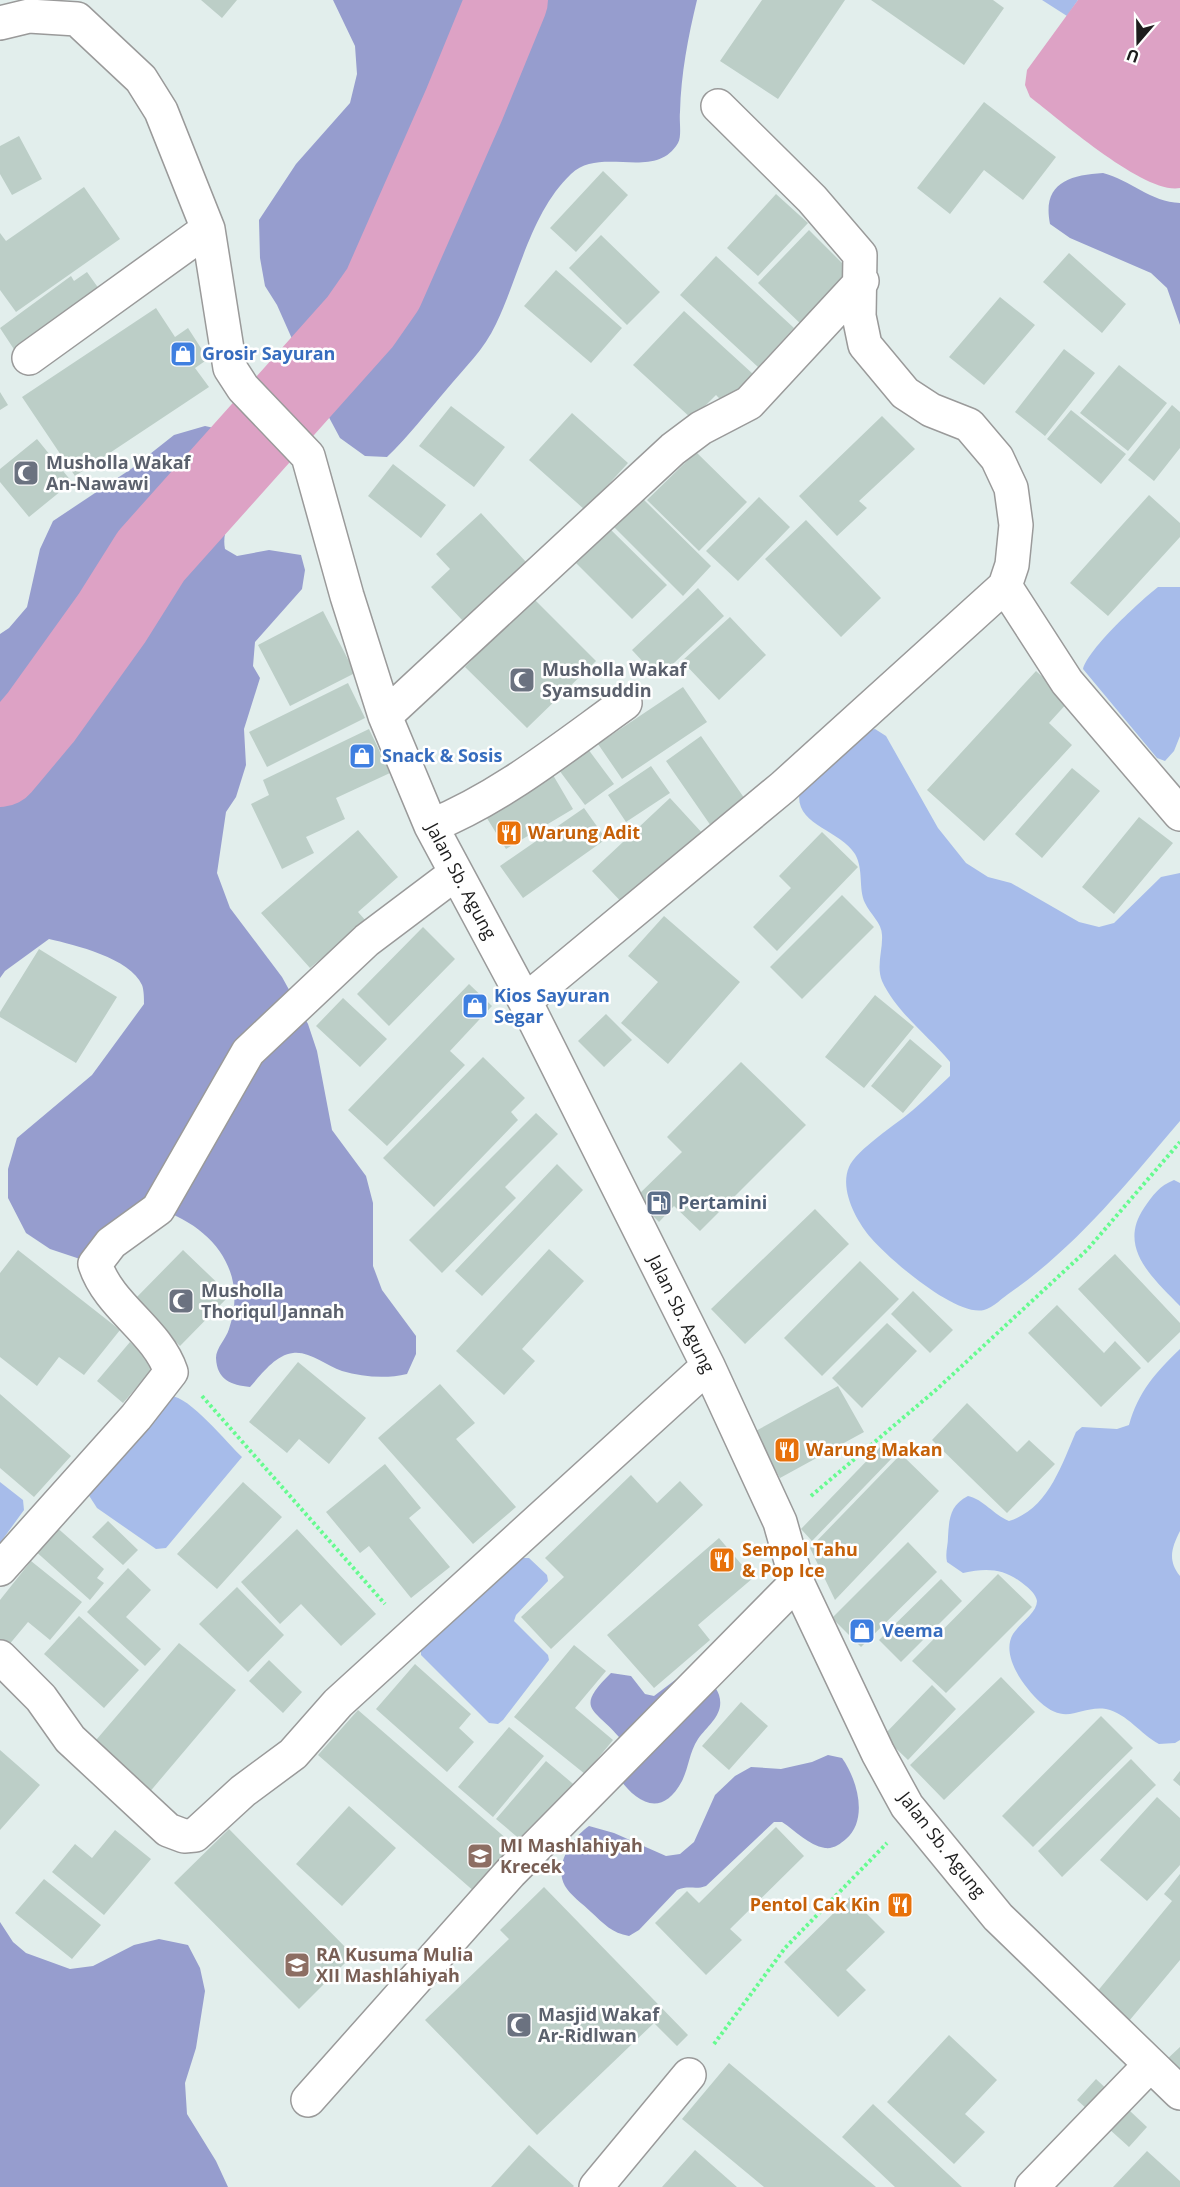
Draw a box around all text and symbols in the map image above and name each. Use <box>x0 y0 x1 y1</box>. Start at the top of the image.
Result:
north arrow <box>1108 12 1168 72</box>
text: U <box>1123 44 1142 69</box>
shop icon: Grosir Sayuran <box>168 339 198 369</box>
place label: Grosir Sayuran <box>202 341 335 365</box>
place label: Musholla Wakaf An-Nawawi <box>46 450 192 495</box>
mosque icon: Musholla Wakaf An-Nawawi <box>11 458 41 488</box>
place label: Musholla Wakaf Syamsuddin <box>542 657 688 702</box>
mosque icon: Musholla Wakaf Syamsuddin <box>507 665 537 695</box>
shop icon: Snack & Sosis <box>347 741 377 771</box>
place label: Snack & Sosis <box>382 743 502 767</box>
street label: Jalan Sb. Agung <box>420 816 503 943</box>
restaurant icon: Warung Adit <box>494 818 524 848</box>
place label: Warung Adit <box>528 820 640 844</box>
place label: Kios Sayuran Segar <box>494 983 610 1028</box>
shop icon: Kios Sayuran Segar <box>460 991 490 1021</box>
fuel station icon: Pertamini <box>644 1188 674 1218</box>
place label: Pertamini <box>678 1190 767 1214</box>
street label: Jalan Sb. Agung <box>642 1249 721 1377</box>
place label: Musholla Thoriqul Jannah <box>201 1278 345 1323</box>
mosque icon: Musholla Thoriqul Jannah <box>166 1286 196 1316</box>
restaurant icon: Warung Makan <box>772 1435 802 1465</box>
place label: Warung Makan <box>806 1437 943 1461</box>
place label: Sempol Tahu & Pop Ice <box>742 1537 858 1582</box>
restaurant icon: Sempol Tahu & Pop Ice <box>707 1545 737 1575</box>
shop icon: Veema <box>847 1616 877 1646</box>
place label: Veema <box>882 1618 944 1642</box>
street label: Jalan Sb. Agung <box>893 1785 992 1903</box>
place label: MI Mashlahiyah Krecek <box>500 1833 643 1878</box>
school or university icon: MI Mashlahiyah Krecek <box>465 1841 495 1871</box>
restaurant icon: Pentol Cak Kin <box>885 1890 915 1920</box>
place label: Pentol Cak Kin <box>750 1892 880 1916</box>
place label: RA Kusuma Mulia XII Mashlahiyah <box>316 1942 473 1987</box>
school or university icon: RA Kusuma Mulia XII Mashlahiyah <box>282 1950 312 1980</box>
place label: Masjid Wakaf Ar-Ridlwan <box>538 2002 660 2047</box>
mosque icon: Masjid Wakaf Ar-Ridlwan <box>504 2010 534 2040</box>

